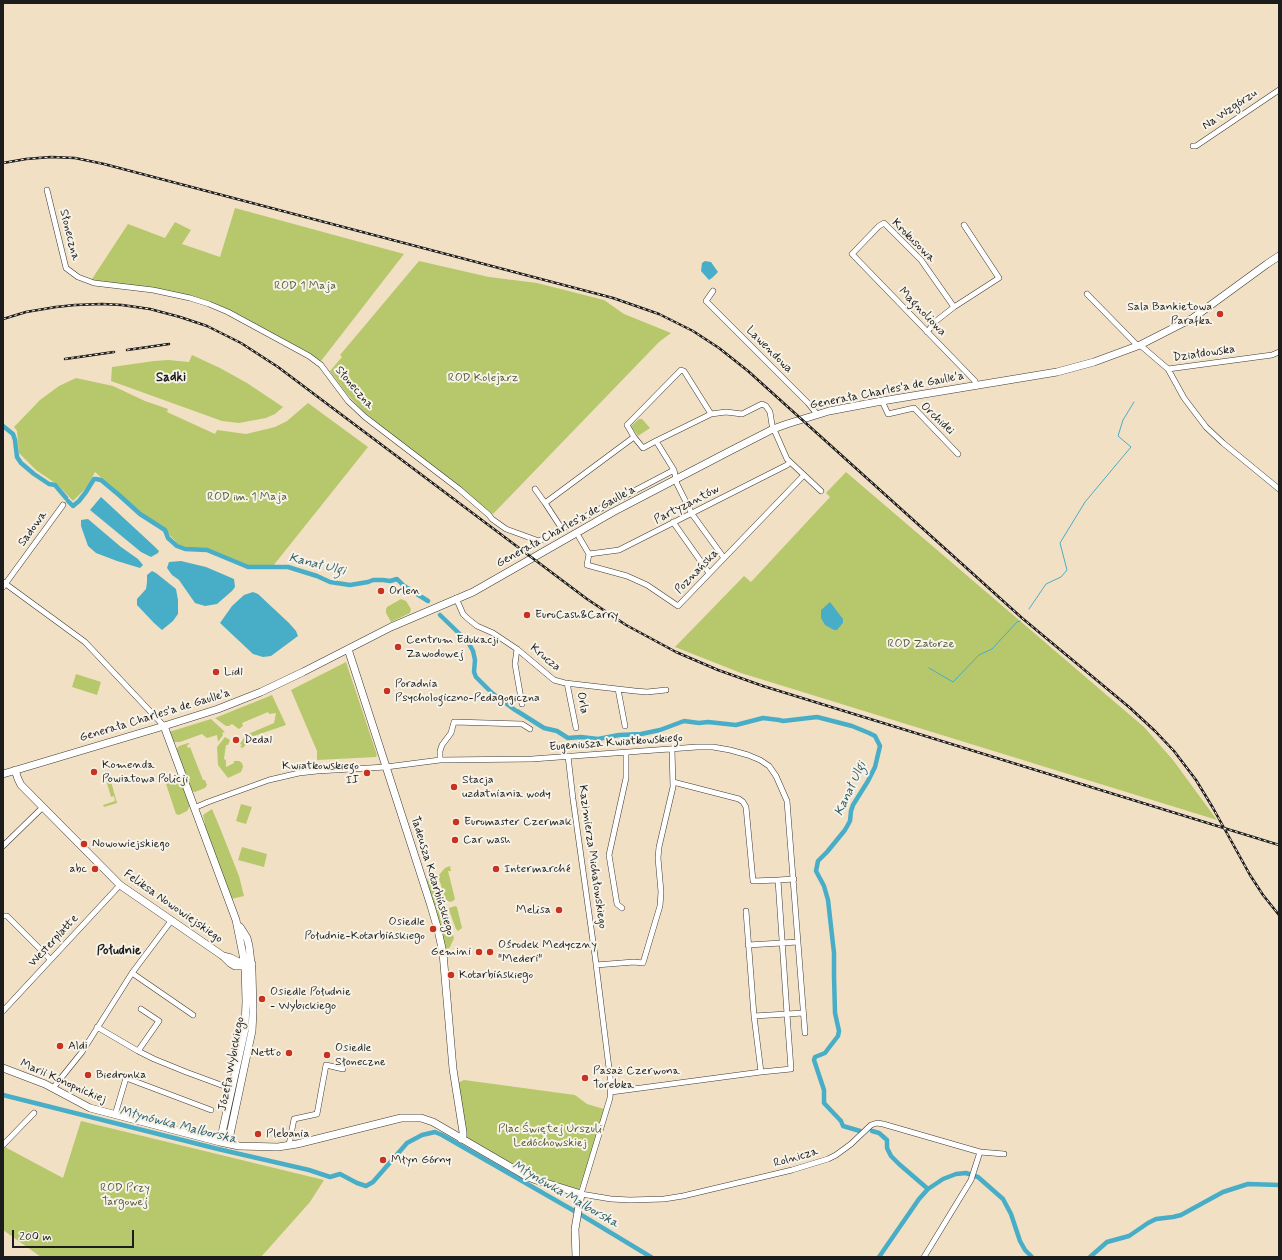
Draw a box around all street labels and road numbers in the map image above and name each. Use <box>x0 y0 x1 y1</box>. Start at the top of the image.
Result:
street label: Na Wzgórzu <box>1200 86 1260 134</box>
street label: Słoneczna <box>56 208 82 262</box>
street label: Krokusowa <box>888 216 938 266</box>
street label: Magnoliowa <box>895 285 949 339</box>
street label: Lawendowa <box>743 324 795 376</box>
street label: Działdowska <box>1172 343 1236 365</box>
street label: Słoneczna <box>331 364 377 412</box>
street label: Generała Charles'a de Gaulle'a <box>809 369 965 413</box>
street label: Orchidei <box>917 400 957 438</box>
street label: Partyzantów <box>652 482 722 528</box>
street label: Generała Charles'a de Gaulle'a <box>494 483 638 571</box>
street label: Sadowa <box>15 508 51 550</box>
street label: Poznańska <box>672 547 722 597</box>
street label: Krucza <box>527 641 563 675</box>
street label: Generała Charles'a de Gaulle'a <box>78 686 232 746</box>
street label: Orla <box>573 691 591 715</box>
street label: Eugeniusza Kwiatkowskiego <box>549 731 683 755</box>
street label: Kazimierza Michałowskiego <box>575 784 609 930</box>
street label: Tadeusza Kotarbińskiego <box>407 815 457 937</box>
street label: Feliksa Nowowiejskiego <box>121 867 225 947</box>
street label: Westerplatte <box>26 912 82 970</box>
street label: Józefa Wybickiego <box>216 1016 248 1112</box>
street label: Marii Konopnickiej <box>18 1057 108 1107</box>
street label: Rolnicza <box>772 1145 820 1171</box>

